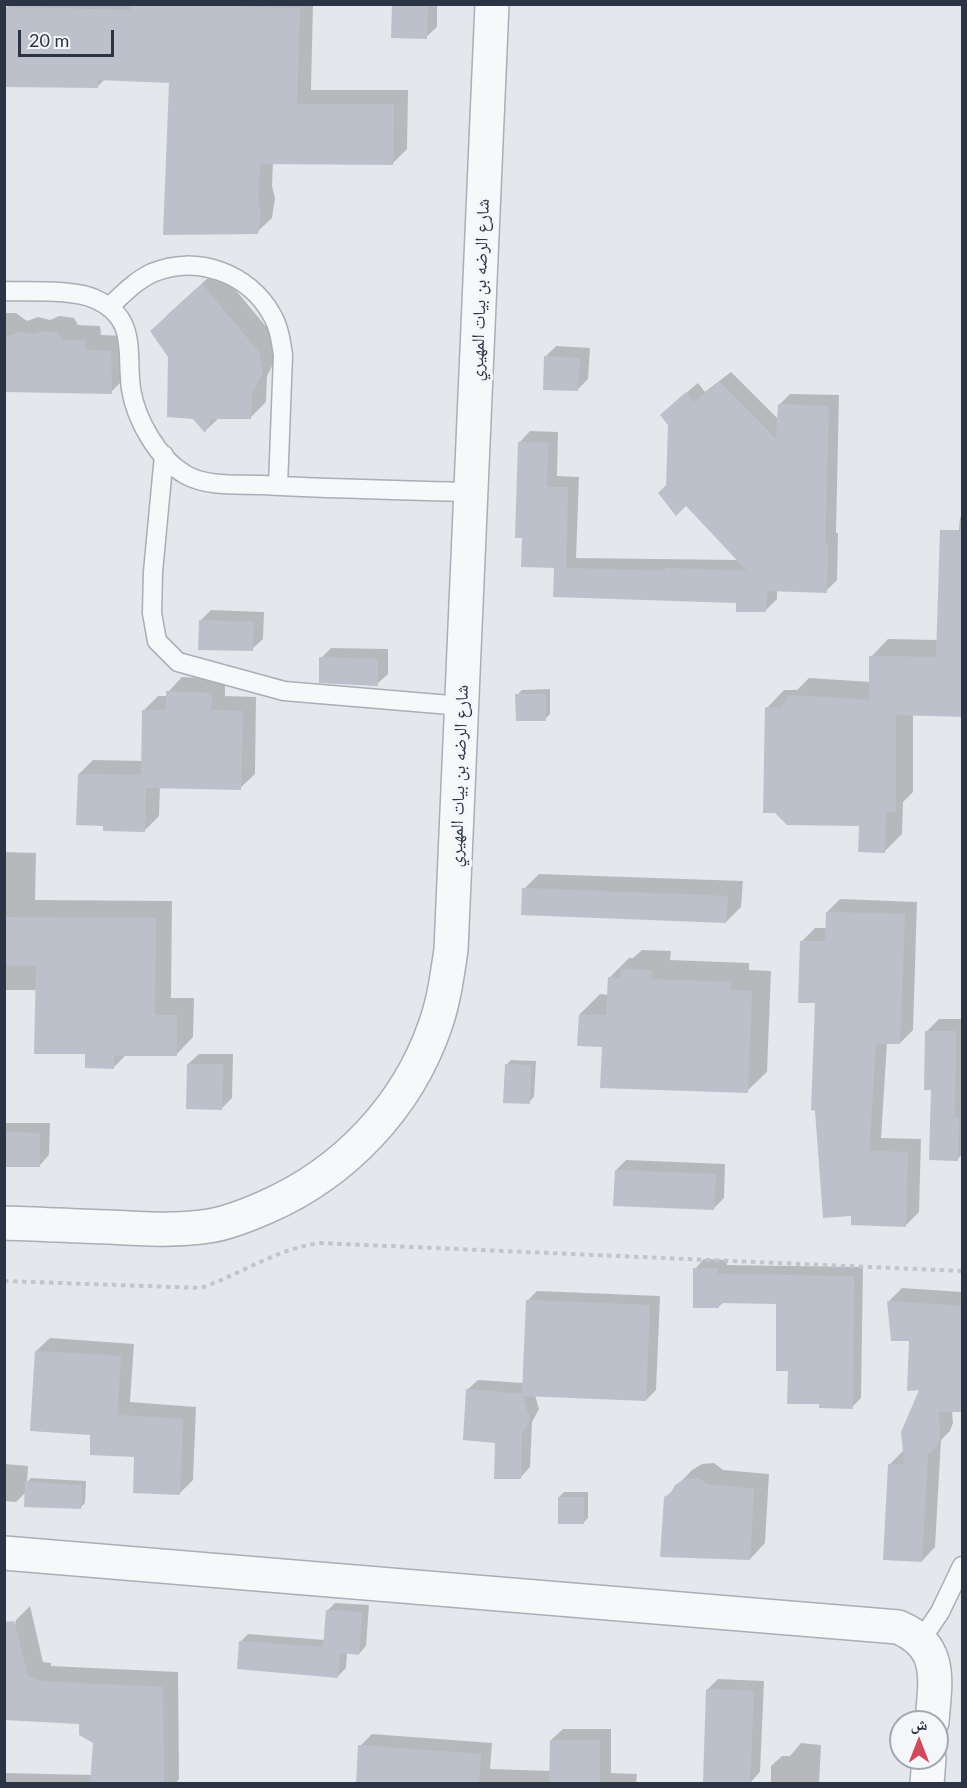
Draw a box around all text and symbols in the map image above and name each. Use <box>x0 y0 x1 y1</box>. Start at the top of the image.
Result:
scale bar <box>21 18 117 56</box>
text: 20 m <box>29 29 69 51</box>
street label: شارع الرضه بن بيات المهيري <box>466 198 494 382</box>
street label: شارع الرضه بن بيات المهيري <box>445 684 473 868</box>
north arrow <box>889 1710 949 1770</box>
text: ش <box>911 1714 927 1733</box>

